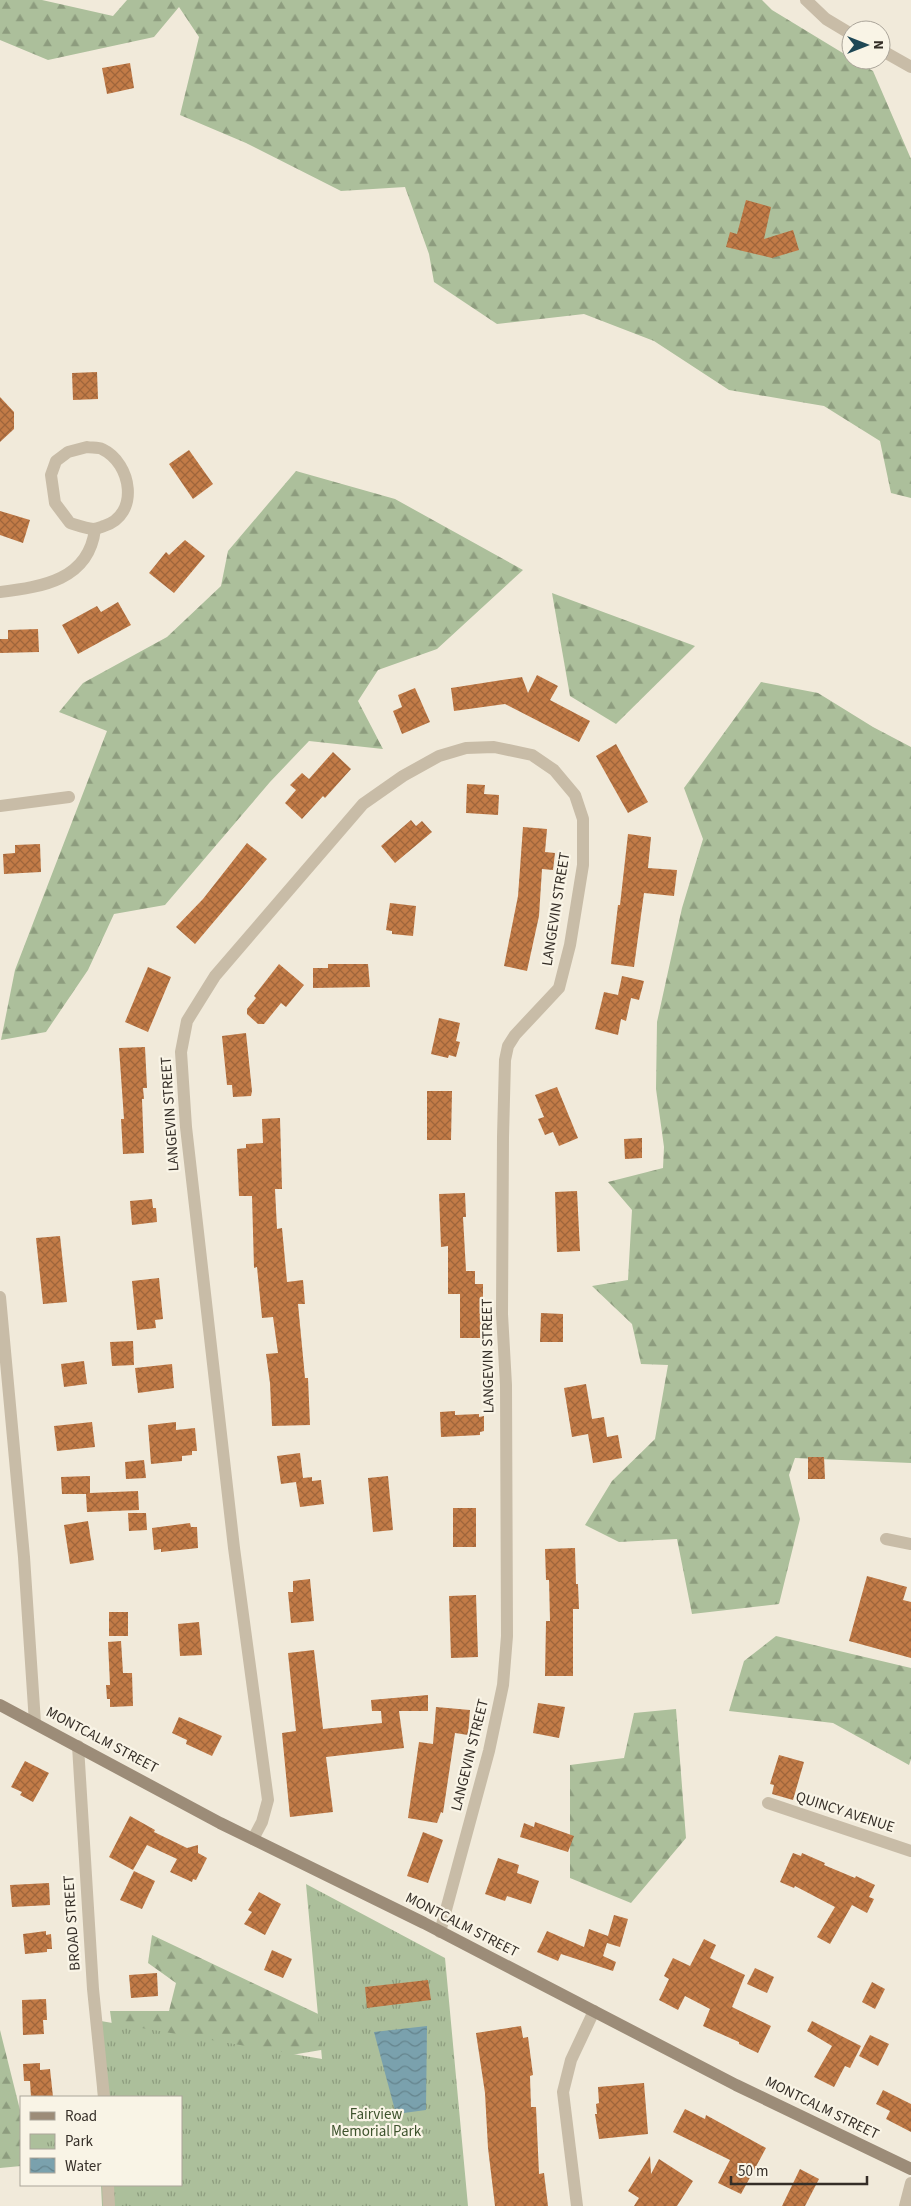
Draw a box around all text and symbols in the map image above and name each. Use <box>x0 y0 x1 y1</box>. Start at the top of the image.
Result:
north arrow <box>841 20 891 70</box>
text: N <box>868 40 888 50</box>
street label: LANGEVIN STREET <box>537 851 575 967</box>
street label: LANGEVIN STREET <box>156 1056 184 1172</box>
street label: LANGEVIN STREET <box>476 1298 500 1414</box>
street label: LANGEVIN STREET <box>446 1697 494 1813</box>
street label: MONTCALM STREET <box>42 1702 162 1778</box>
street label: QUINCY AVENUE <box>793 1786 897 1838</box>
street label: BROAD STREET <box>58 1875 86 1971</box>
street label: MONTCALM STREET <box>402 1887 522 1963</box>
street label: MONTCALM STREET <box>762 2071 882 2145</box>
legend <box>20 2096 182 2186</box>
park label: Fairview Memorial Park <box>331 2104 422 2142</box>
text: Road <box>65 2106 97 2127</box>
text: Park <box>65 2131 94 2152</box>
scale bar <box>731 2154 867 2186</box>
text: Water <box>65 2156 102 2177</box>
text: 50 m <box>738 2161 768 2182</box>

